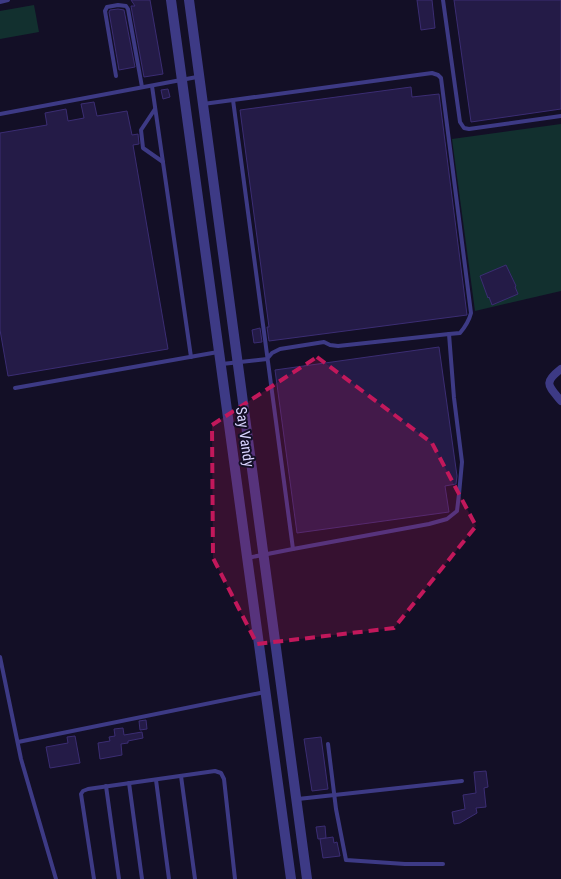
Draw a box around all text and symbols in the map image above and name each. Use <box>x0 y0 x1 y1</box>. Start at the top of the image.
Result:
street label: Say Vandy <box>232 406 258 468</box>

